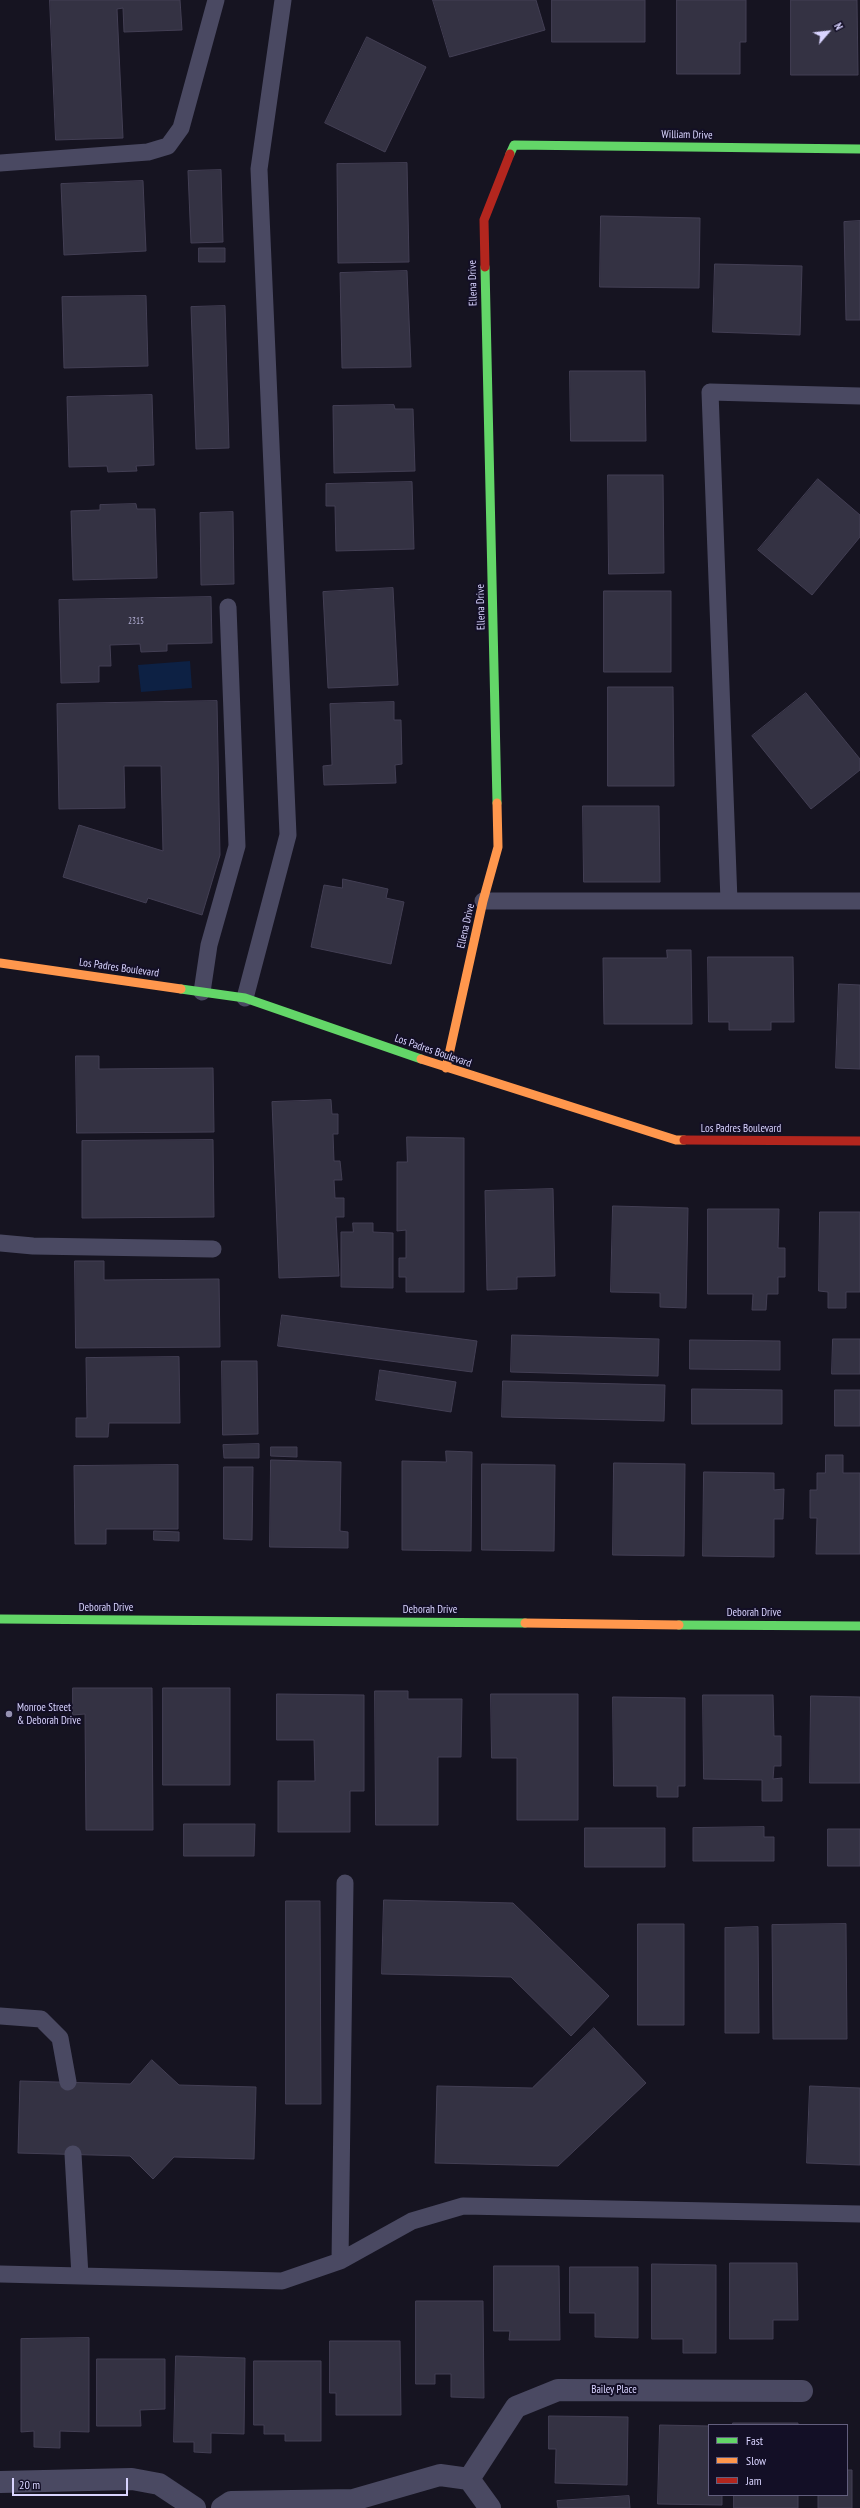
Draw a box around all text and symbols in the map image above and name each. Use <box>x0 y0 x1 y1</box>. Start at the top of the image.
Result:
north arrow <box>808 12 848 52</box>
text: N <box>831 20 846 32</box>
street label: William Drive <box>661 128 713 142</box>
street label: Ellena Drive <box>466 260 480 306</box>
street label: Ellena Drive <box>474 584 488 630</box>
house number: 2315 <box>128 616 144 626</box>
street label: Ellena Drive <box>454 902 478 950</box>
street label: Los Padres Boulevard <box>78 956 160 980</box>
street label: Los Padres Boulevard <box>393 1032 473 1070</box>
street label: Los Padres Boulevard <box>701 1122 781 1136</box>
street label: Deborah Drive <box>79 1601 133 1615</box>
street label: Deborah Drive <box>403 1603 457 1617</box>
street label: Deborah Drive <box>727 1606 781 1620</box>
place label: Monroe Street & Deborah Drive <box>17 1701 81 1727</box>
marker: Monroe Street & Deborah Drive <box>4 1709 14 1719</box>
street label: Bailey Place <box>591 2383 637 2397</box>
legend <box>708 2424 848 2496</box>
text: Fast <box>746 2433 763 2448</box>
text: Slow <box>746 2453 766 2468</box>
scale bar <box>14 2470 130 2496</box>
text: Jam <box>746 2473 762 2488</box>
text: 20 m <box>19 2477 40 2492</box>

